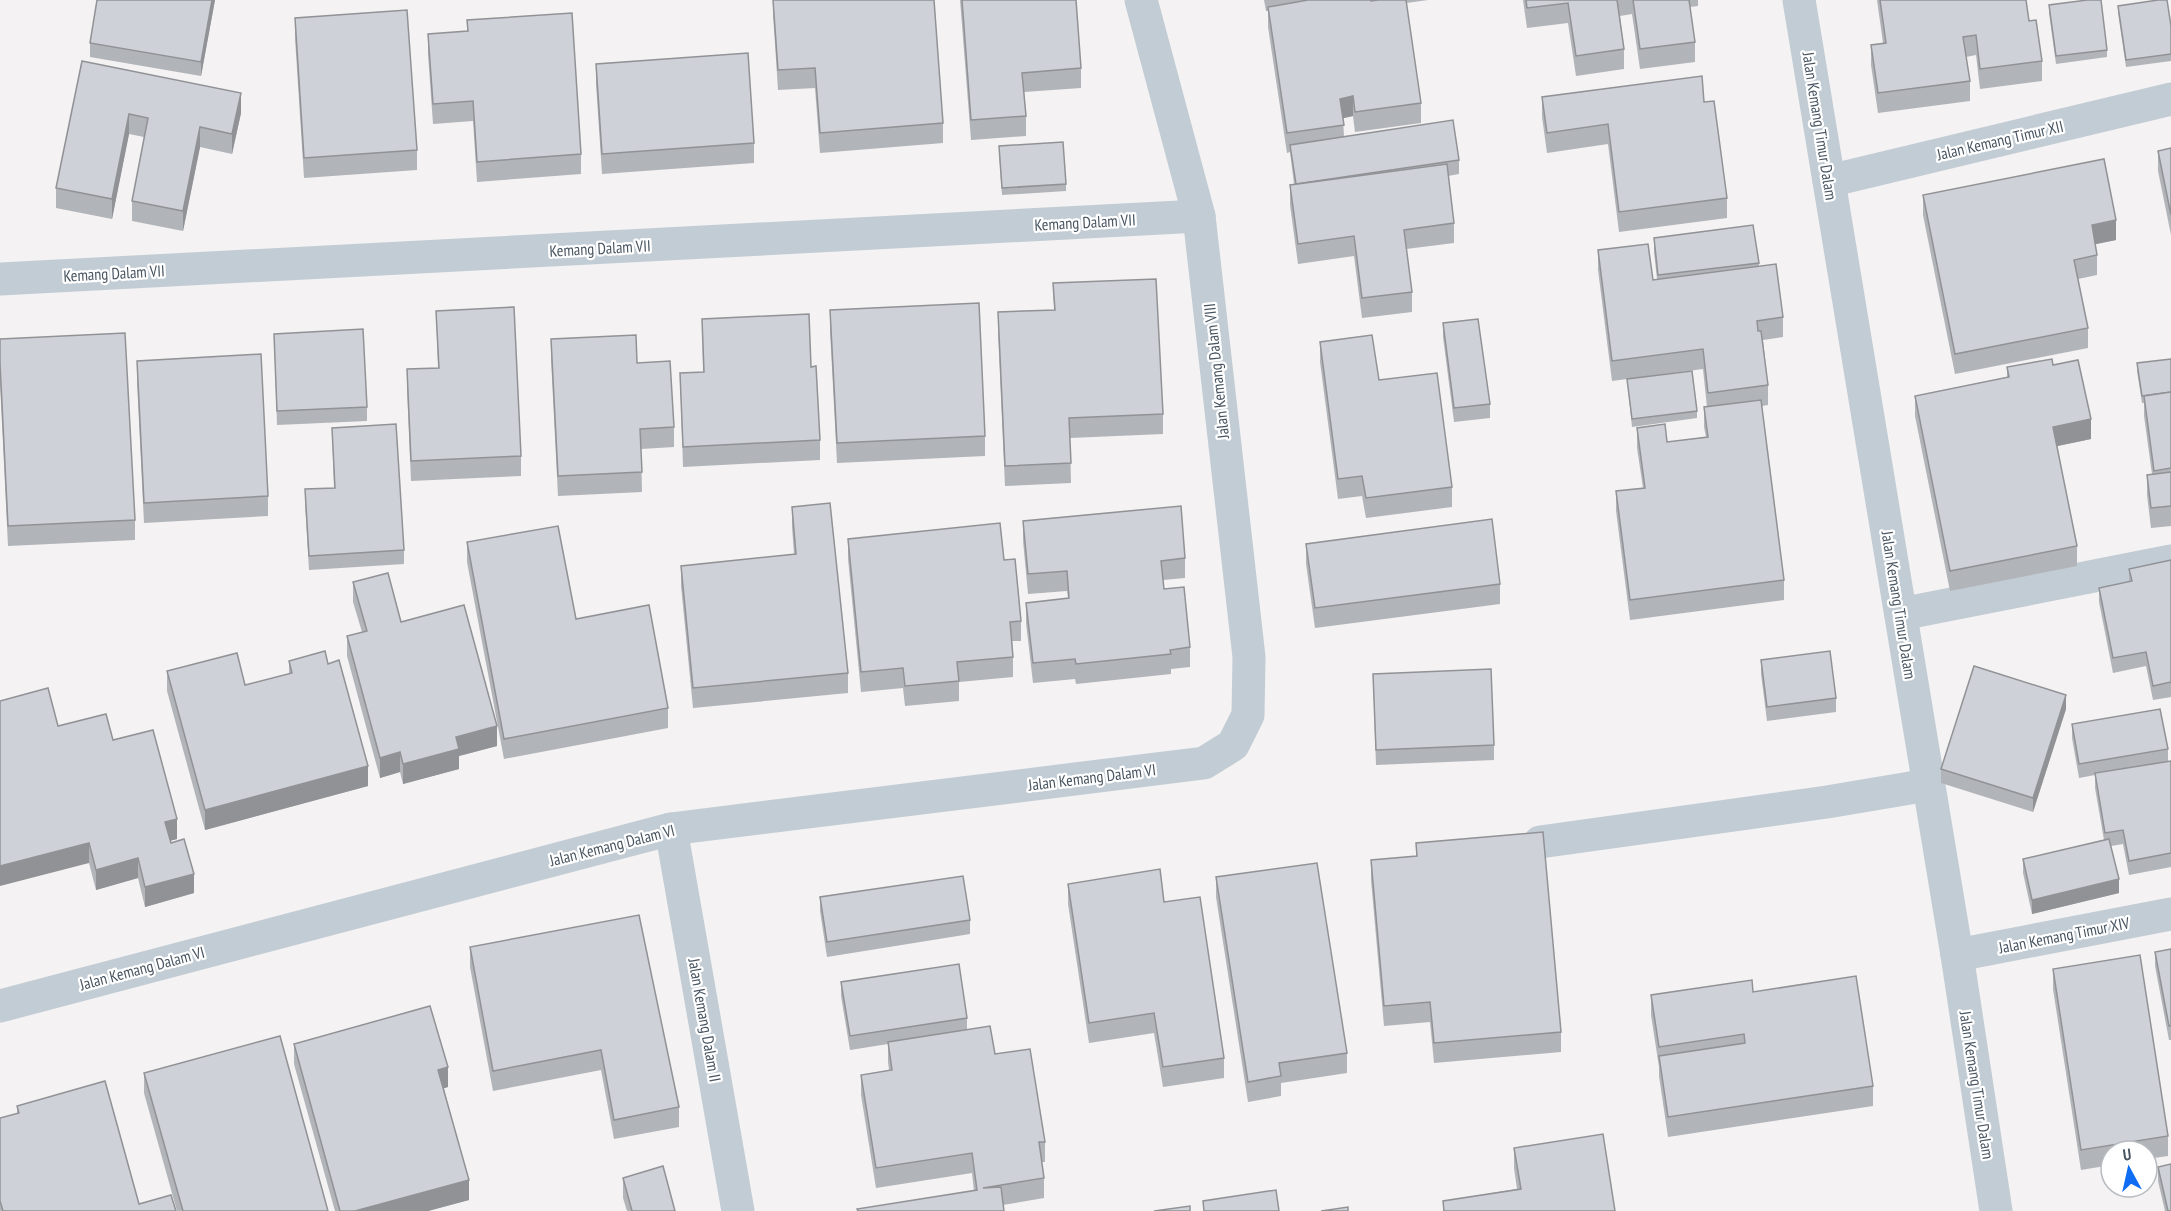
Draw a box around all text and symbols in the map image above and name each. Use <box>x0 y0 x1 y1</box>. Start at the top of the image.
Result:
street label: Jalan Kemang Timur Dalam <box>1798 50 1842 201</box>
street label: Jalan Kemang Timur XII <box>1934 116 2065 165</box>
street label: Kemang Dalam VII <box>1034 209 1136 235</box>
street label: Kemang Dalam VII <box>549 235 651 261</box>
street label: Kemang Dalam VII <box>63 260 165 286</box>
street label: Jalan Kemang Dalam VIII <box>1199 302 1233 441</box>
street label: Jalan Kemang Timur Dalam <box>1877 529 1921 680</box>
street label: Jalan Kemang Dalam VI <box>1026 759 1157 795</box>
street label: Jalan Kemang Dalam VI <box>546 820 677 870</box>
street label: Jalan Kemang Timur XIV <box>1996 912 2132 958</box>
street label: Jalan Kemang Dalam VI <box>76 942 207 995</box>
street label: Jalan Kemang Dalam II <box>684 956 726 1083</box>
street label: Jalan Kemang Timur Dalam <box>1955 1009 1999 1160</box>
north arrow <box>2099 1139 2159 1199</box>
text: U <box>2121 1144 2132 1165</box>

